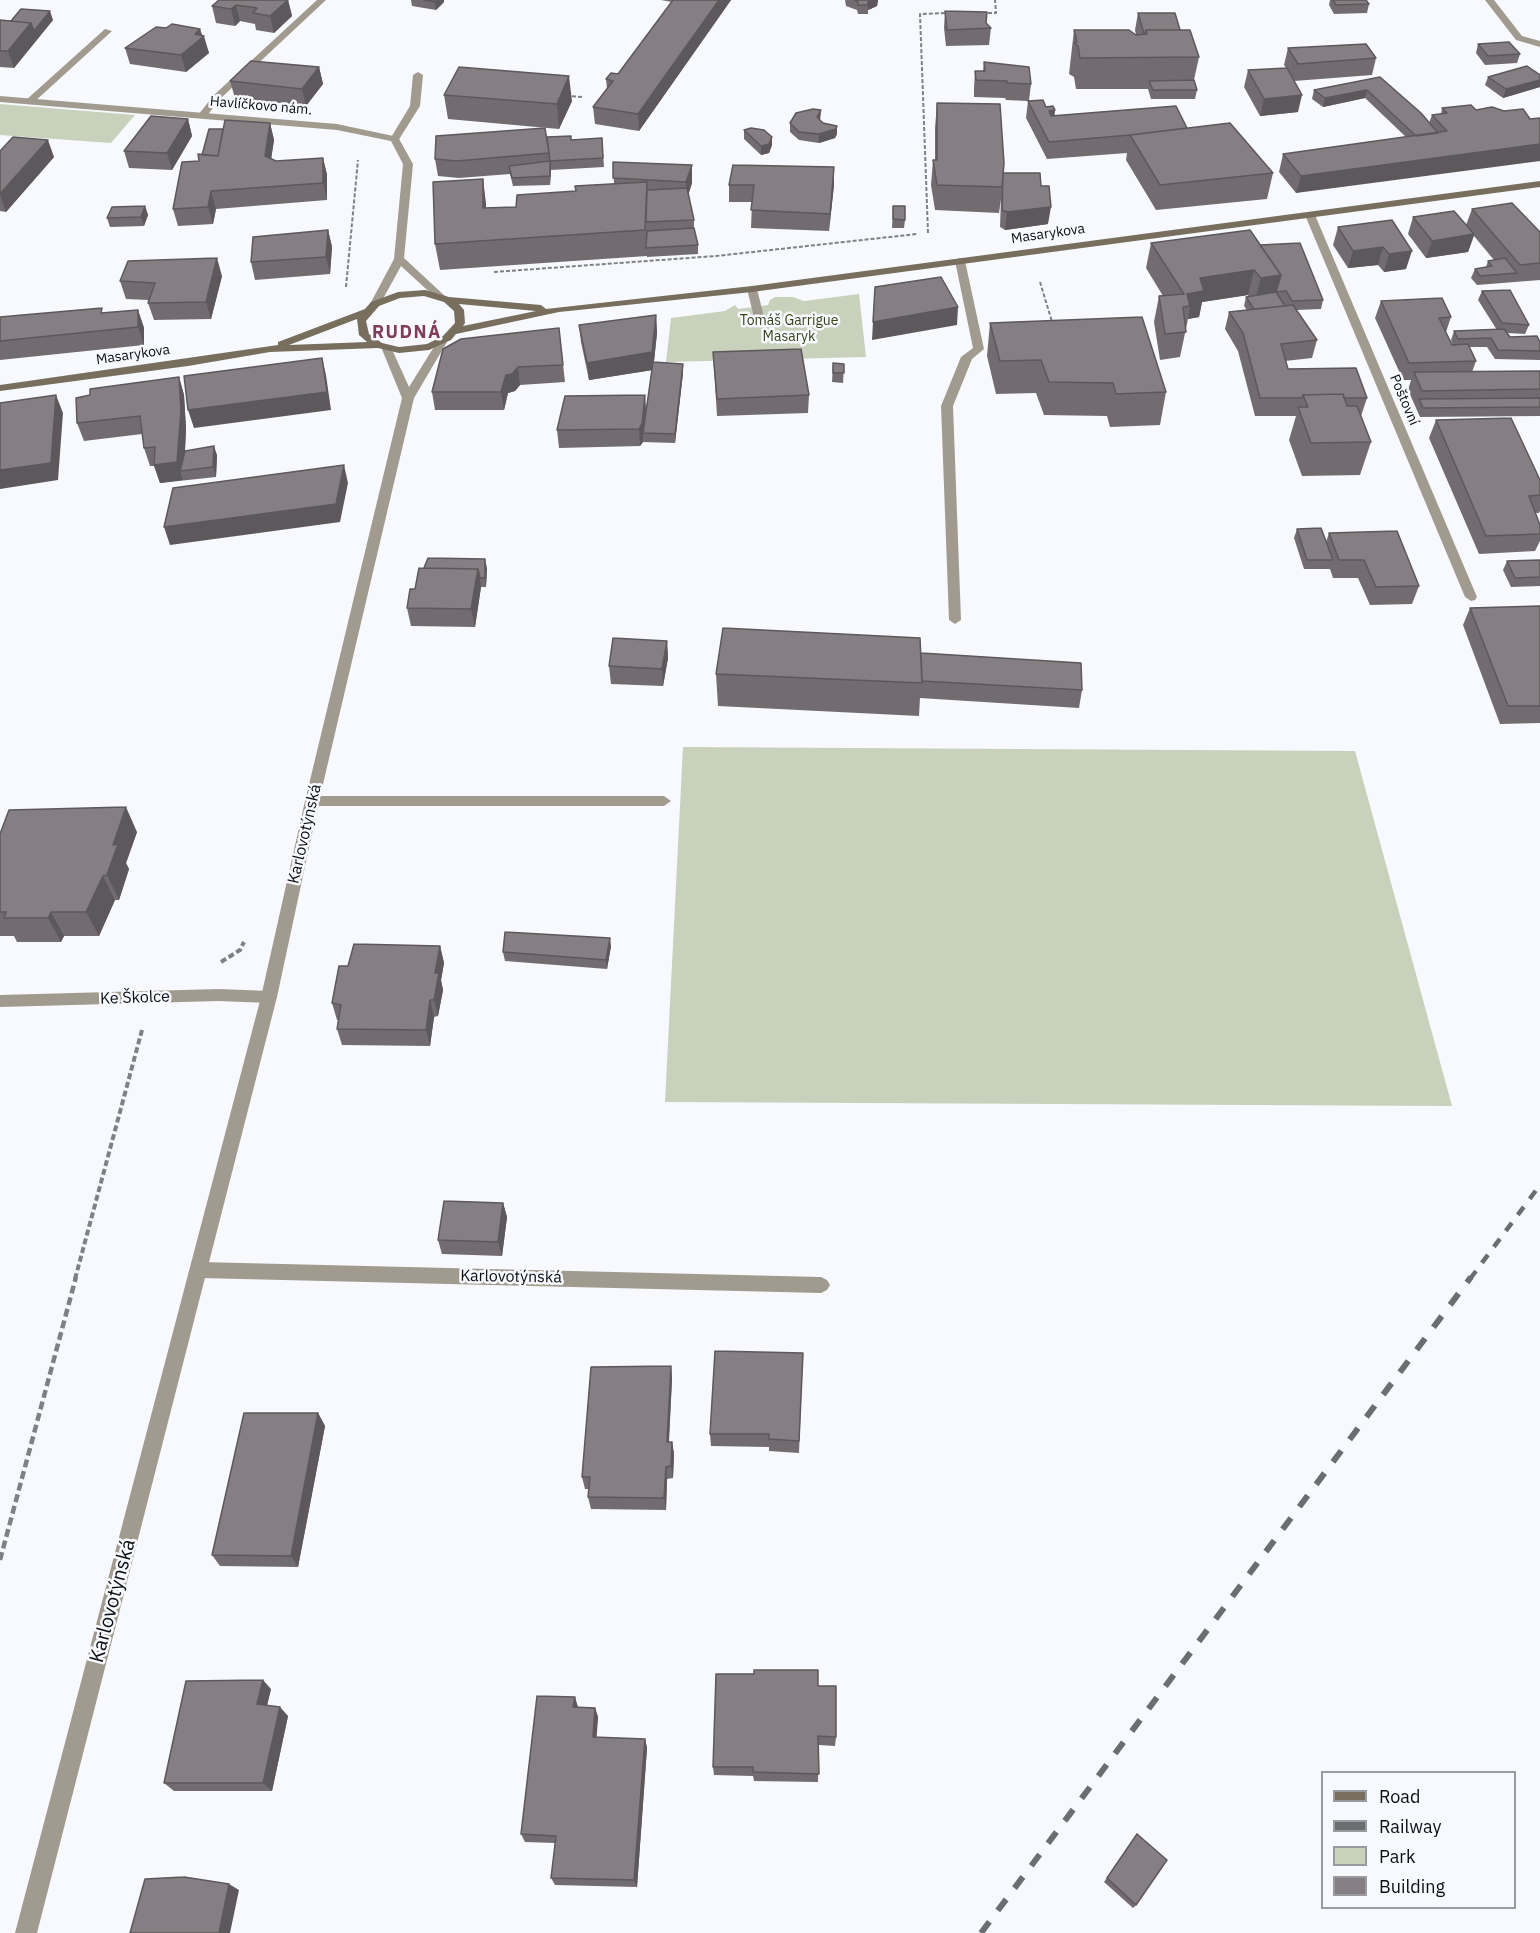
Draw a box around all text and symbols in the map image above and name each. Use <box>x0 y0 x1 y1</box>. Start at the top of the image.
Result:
street label: Havlíčkovo nám. <box>209 93 313 119</box>
street label: Masarykova <box>1010 220 1086 248</box>
park label: Tomáš Garrigue Masaryk <box>740 313 838 346</box>
district label: RUDNÁ <box>372 322 442 344</box>
street label: Masarykova <box>95 341 171 369</box>
street label: Poštovní <box>1386 372 1422 428</box>
street label: Karlovotýnská <box>284 782 326 886</box>
street label: Ke Školce <box>100 987 170 1009</box>
street label: Karlovotýnská <box>460 1267 562 1287</box>
street label: Karlovotýnská <box>85 1537 141 1665</box>
legend <box>1321 1771 1516 1909</box>
text: Road <box>1379 1785 1420 1808</box>
text: Railway <box>1379 1815 1441 1838</box>
text: Park <box>1379 1845 1415 1868</box>
text: Building <box>1379 1875 1445 1898</box>

